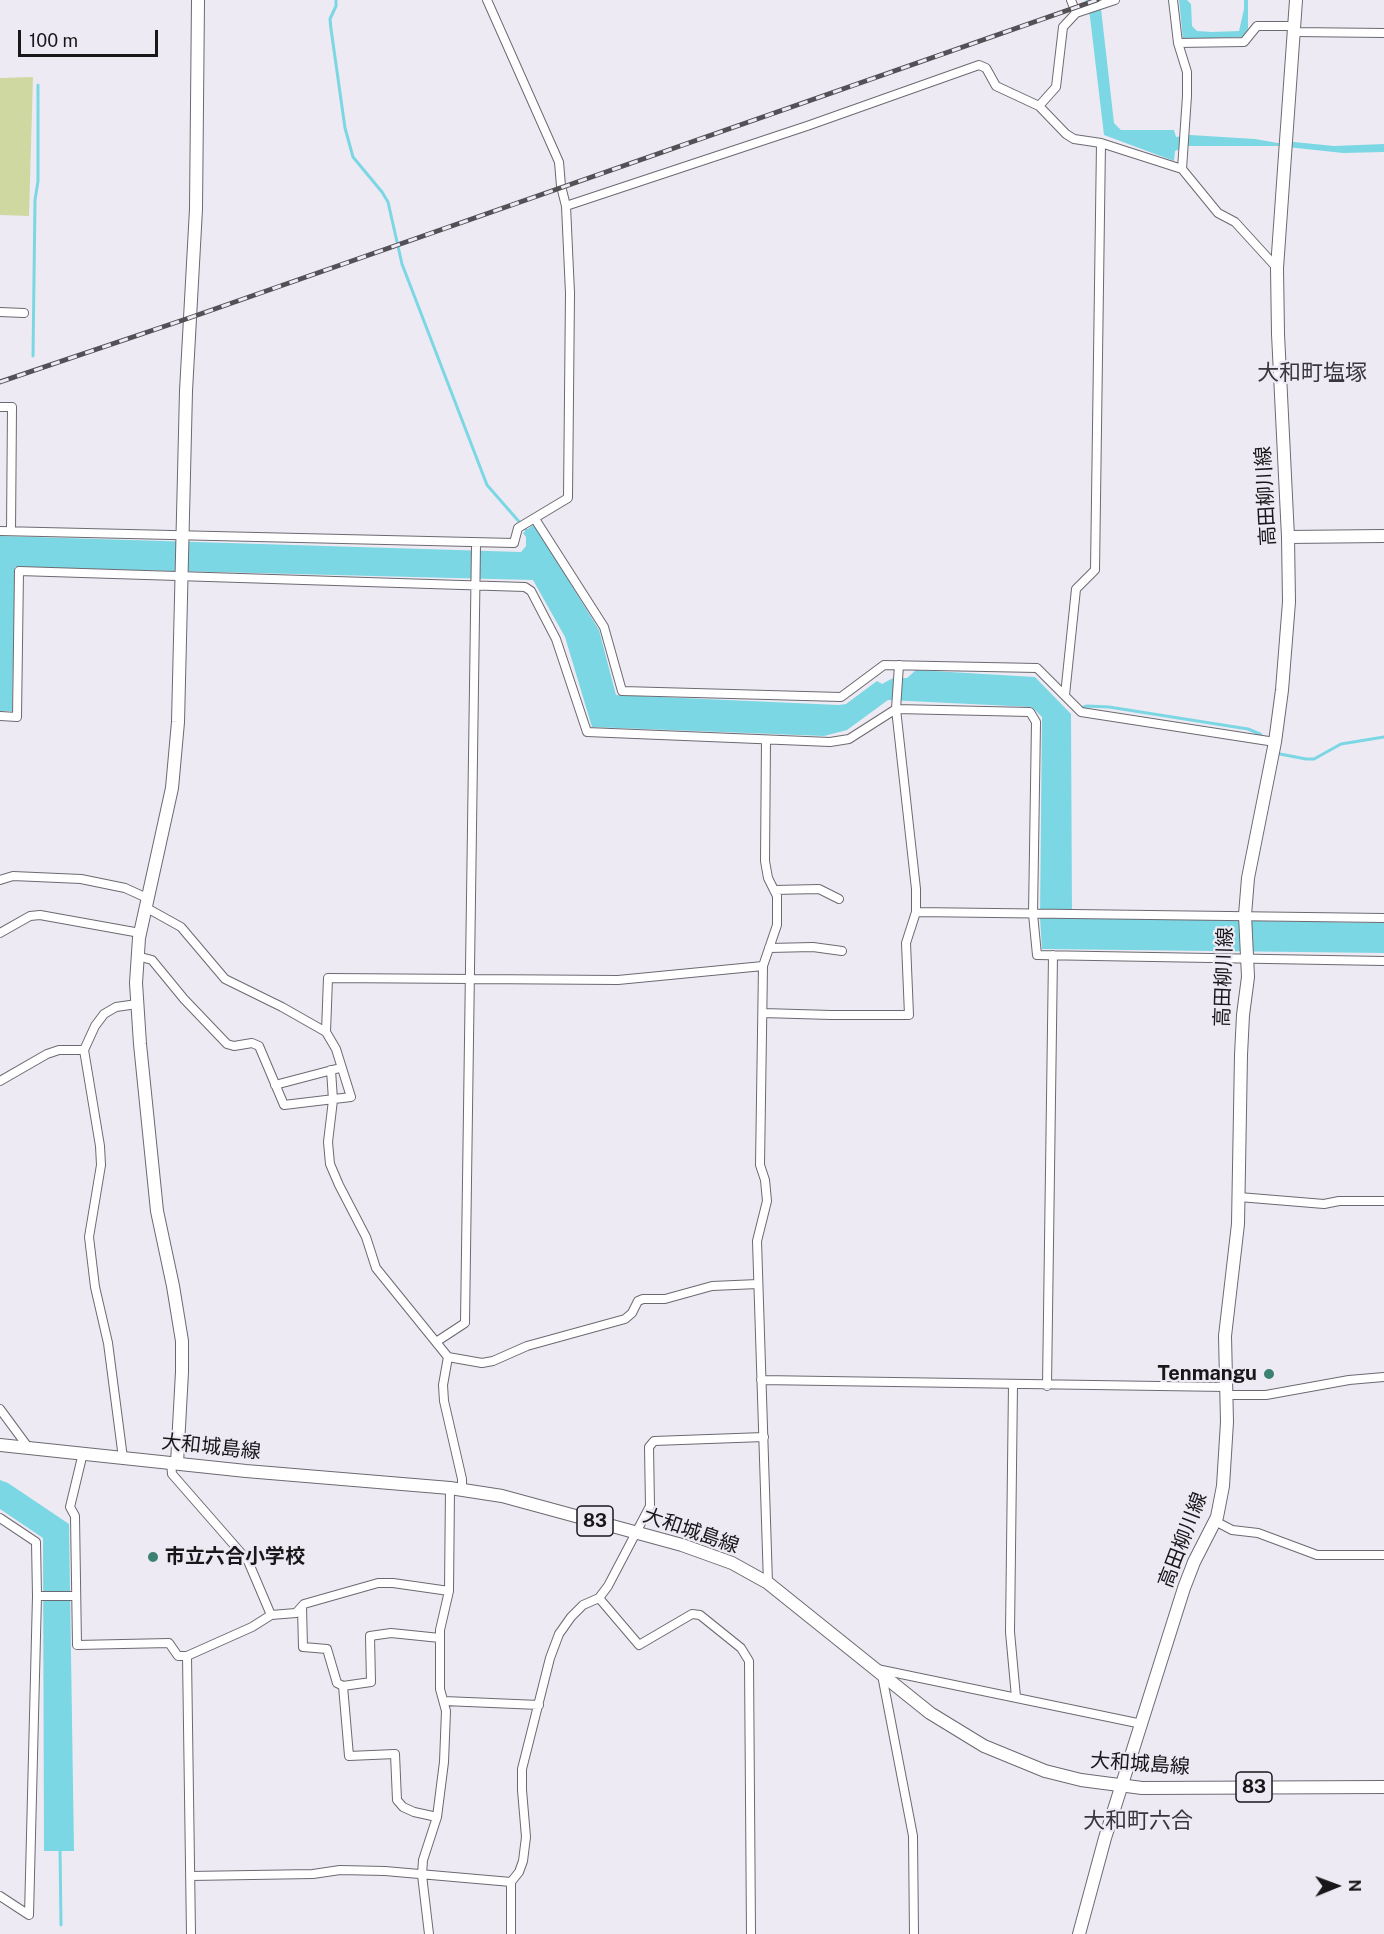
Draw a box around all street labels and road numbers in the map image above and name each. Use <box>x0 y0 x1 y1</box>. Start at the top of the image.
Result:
street label: 高田柳川線 <box>1251 445 1281 547</box>
street label: 高田柳川線 <box>1210 927 1238 1027</box>
street label: 大和城島線 <box>160 1430 262 1464</box>
street label: 高田柳川線 <box>1154 1489 1212 1591</box>
street label: 大和城島線 <box>640 1503 742 1559</box>
road number: 83 <box>577 1506 613 1536</box>
street label: 大和城島線 <box>1089 1749 1191 1779</box>
road number: 83 <box>1236 1772 1272 1802</box>

